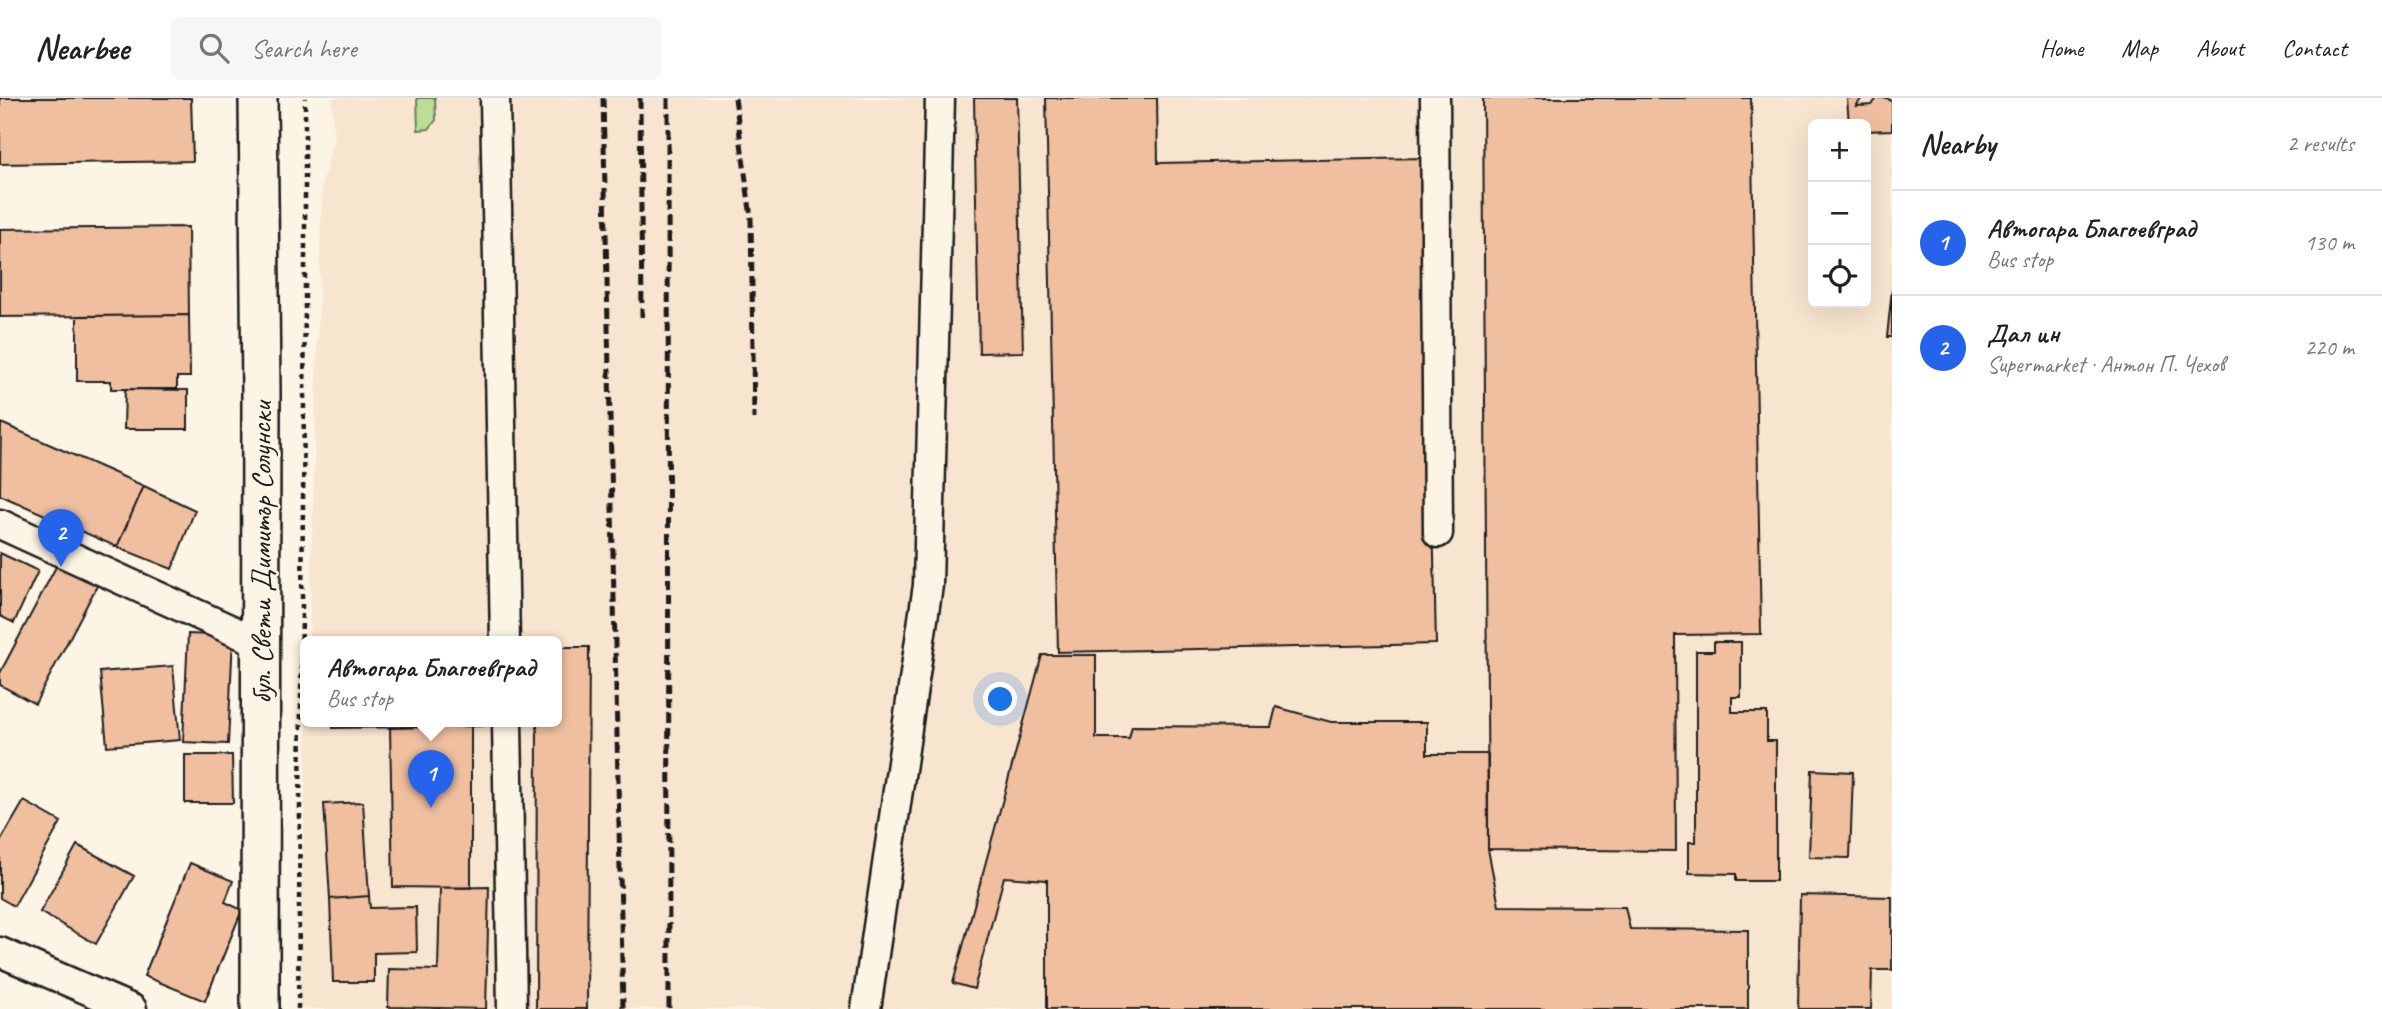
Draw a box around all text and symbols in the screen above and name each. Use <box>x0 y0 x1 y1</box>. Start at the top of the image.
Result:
search box <box>171 17 661 80</box>
text: Nearbee <box>35 27 129 69</box>
icon: search <box>195 29 233 67</box>
text: Search here <box>251 32 357 65</box>
text: Home <box>2040 33 2083 63</box>
text: Map <box>2121 33 2158 63</box>
text: About <box>2196 33 2244 63</box>
text: Contact <box>2282 33 2347 63</box>
map controls <box>1808 119 1871 308</box>
button: + <box>1808 119 1871 182</box>
text: Nearby <box>1920 125 1996 163</box>
text: 2 results <box>2287 129 2354 158</box>
button: − <box>1808 182 1871 245</box>
text: Автогара Благоевград <box>1987 212 2196 245</box>
text: 1 <box>1938 228 1948 257</box>
text: 130 m <box>2305 228 2354 257</box>
button: locate <box>1808 245 1871 308</box>
text: Bus stop <box>1987 245 2053 274</box>
text: Дал ин <box>1987 317 2059 350</box>
text: 2 <box>1938 333 1948 362</box>
text: 220 m <box>2305 333 2354 362</box>
text: Supermarket · Антон П. Чехов <box>1987 350 2225 379</box>
street label: бул. Свети Димитър Солунски <box>242 400 280 704</box>
pin: 2 <box>38 509 84 567</box>
popup <box>300 636 562 727</box>
text: Автогара Благоевград <box>327 651 535 684</box>
your location <box>983 682 1017 716</box>
text: Bus stop <box>327 684 393 713</box>
pin: 1 <box>408 750 454 808</box>

